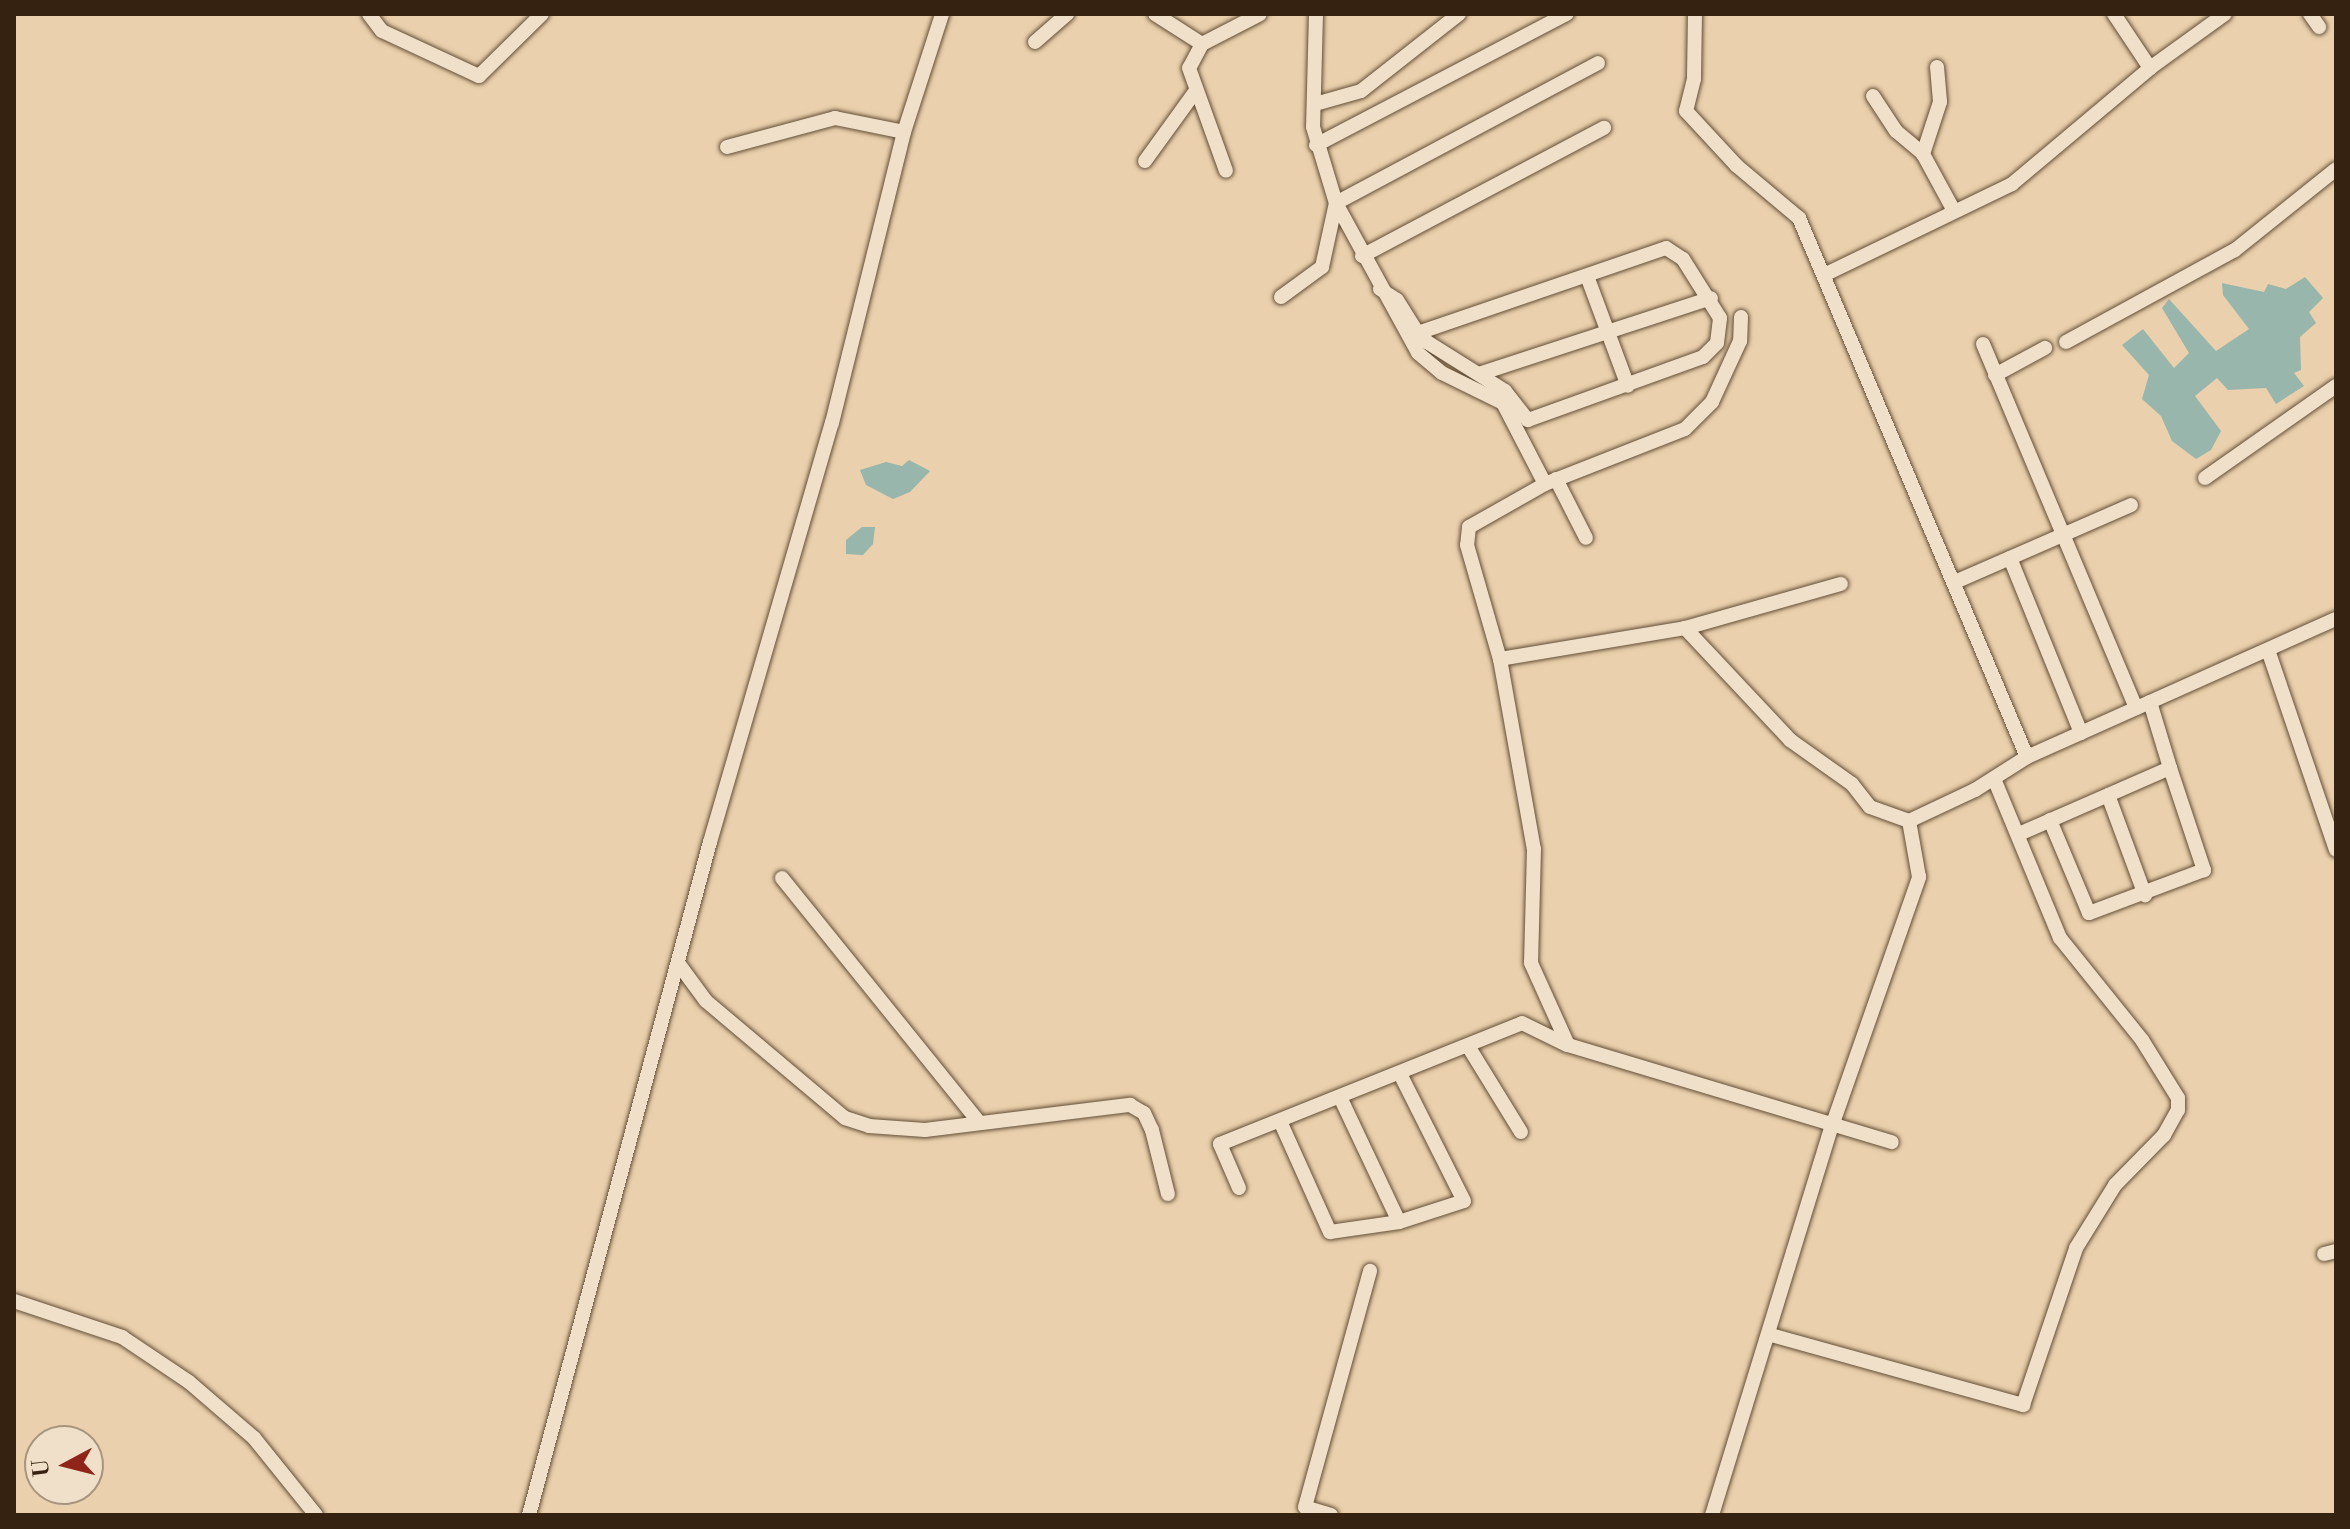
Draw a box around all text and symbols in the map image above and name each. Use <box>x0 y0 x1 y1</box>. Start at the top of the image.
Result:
north arrow <box>24 1425 104 1505</box>
text: U <box>27 1458 56 1478</box>

